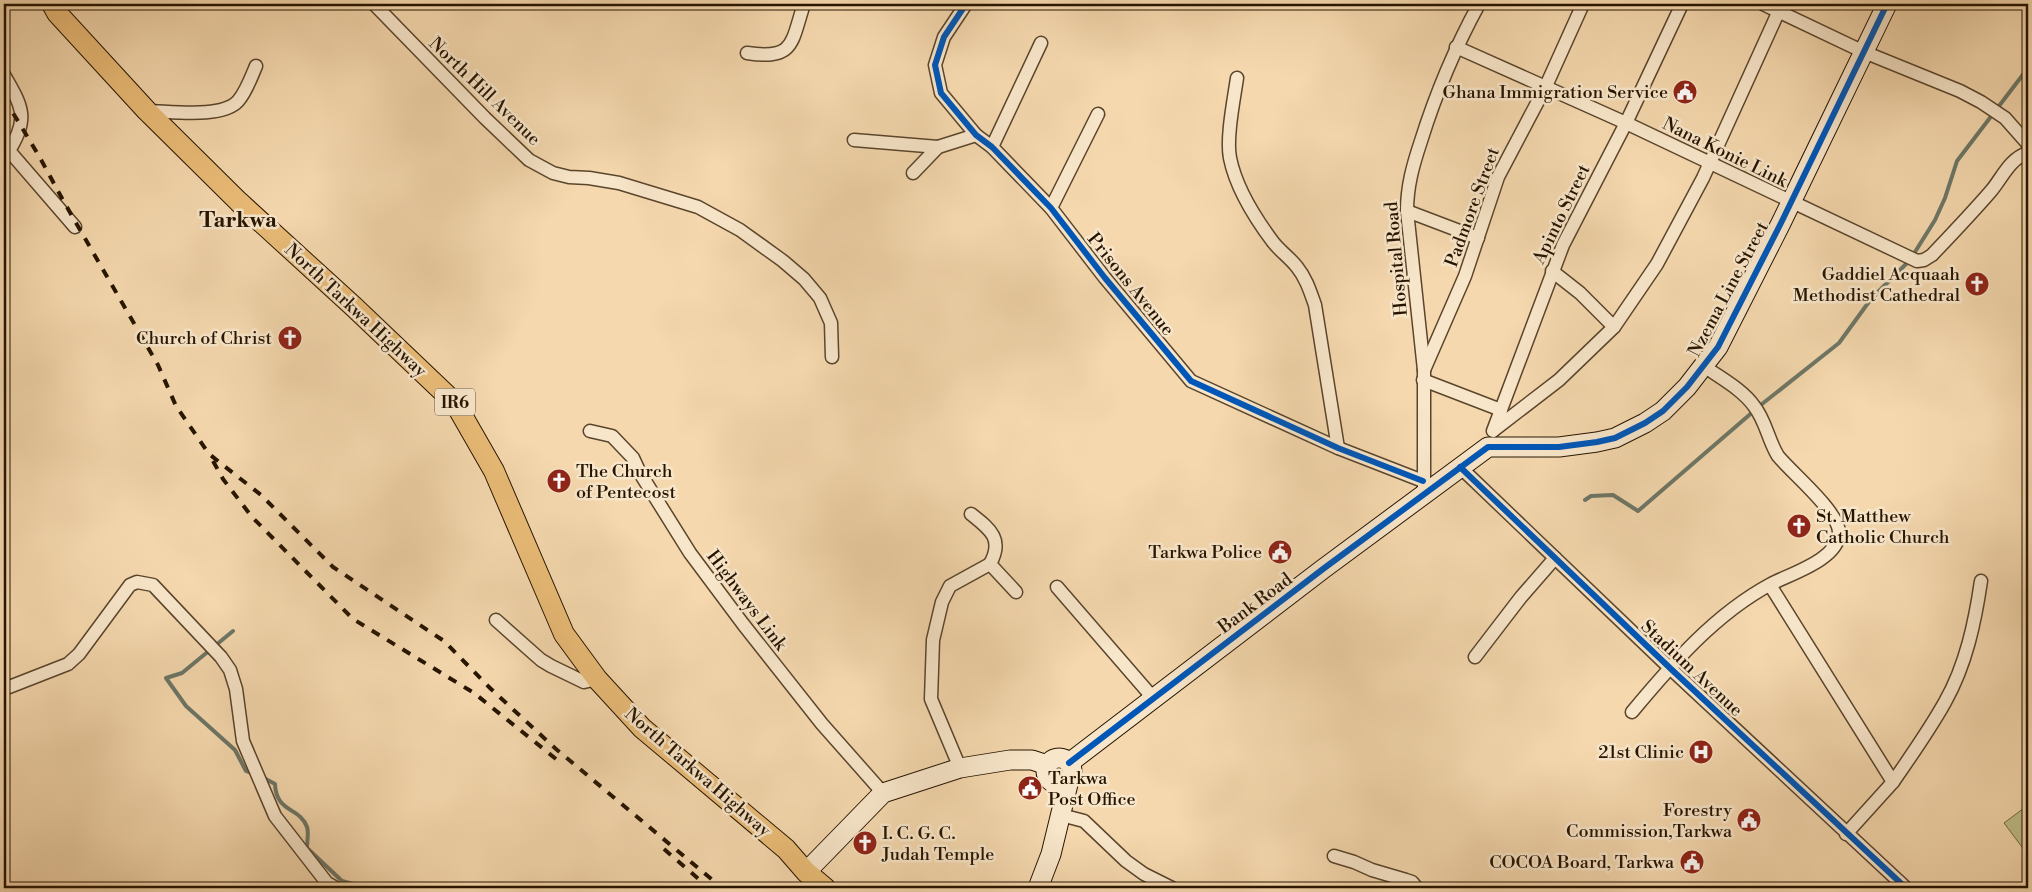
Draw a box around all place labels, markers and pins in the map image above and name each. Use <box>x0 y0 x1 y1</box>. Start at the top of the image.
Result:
public building icon: Ghana Immigration Service <box>1672 79 1698 105</box>
place label: Ghana Immigration Service <box>1443 81 1668 104</box>
place label: Gaddiel Acquaah Methodist Cathedral <box>1793 263 1961 307</box>
church icon: Gaddiel Acquaah Methodist Cathedral <box>1964 271 1990 297</box>
church icon: Church of Christ <box>277 325 303 351</box>
place label: Church of Christ <box>136 327 273 350</box>
place label: The Church of Pentecost <box>576 460 677 504</box>
church icon: The Church of Pentecost <box>546 468 572 494</box>
place label: St. Matthew Catholic Church <box>1816 505 1950 549</box>
church icon: St. Matthew Catholic Church <box>1786 513 1812 539</box>
public building icon: Tarkwa Police <box>1267 539 1293 565</box>
place label: Tarkwa Police <box>1148 541 1262 564</box>
hospital icon: 21st Clinic <box>1688 739 1714 765</box>
place label: 21st Clinic <box>1598 741 1684 764</box>
place label: Tarkwa Post Office <box>1048 767 1136 811</box>
public building icon: Tarkwa Post Office <box>1017 775 1043 801</box>
place label: Forestry Commission,Tarkwa <box>1566 799 1733 843</box>
public building icon: Forestry Commission,Tarkwa <box>1736 807 1762 833</box>
place label: I. C. G. C. Judah Temple <box>881 822 994 866</box>
church icon: I. C. G. C. Judah Temple <box>852 830 878 856</box>
public building icon: COCOA Board, Tarkwa <box>1679 849 1705 875</box>
place label: COCOA Board, Tarkwa <box>1489 851 1675 874</box>

